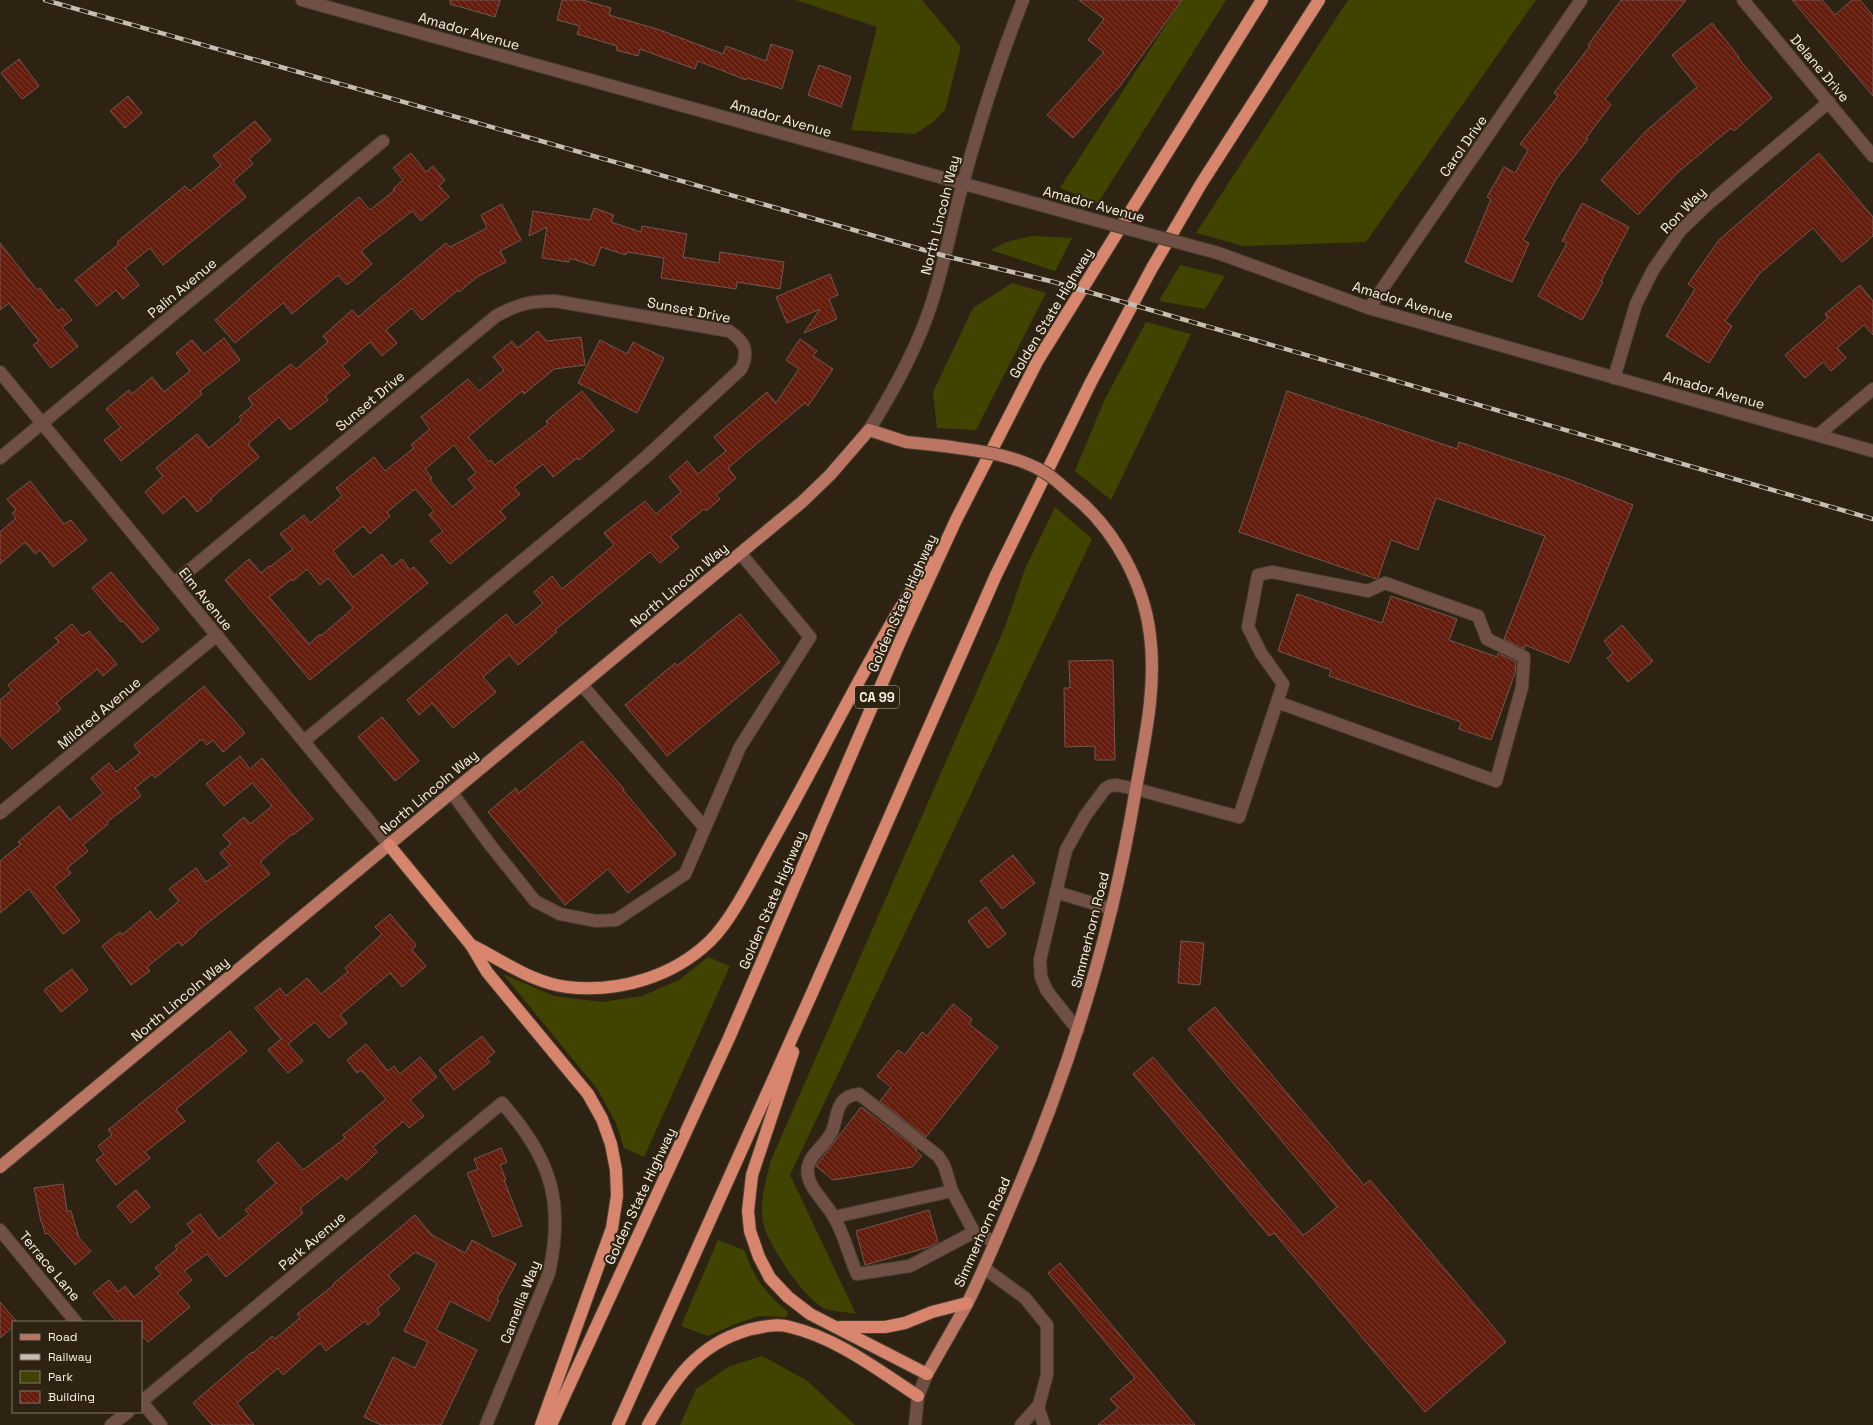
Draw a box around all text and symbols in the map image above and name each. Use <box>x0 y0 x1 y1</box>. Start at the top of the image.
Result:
street label: Amador Avenue <box>416 8 522 54</box>
street label: Delane Drive <box>1786 30 1854 106</box>
street label: Amador Avenue <box>728 95 834 141</box>
street label: Carol Drive <box>1435 112 1491 180</box>
street label: North Lincoln Way <box>916 153 964 277</box>
street label: Amador Avenue <box>1041 182 1147 226</box>
street label: Ron Way <box>1656 183 1710 237</box>
street label: Golden State Highway <box>1005 244 1097 382</box>
street label: Palin Avenue <box>144 254 220 322</box>
street label: Amador Avenue <box>1350 277 1456 325</box>
street label: Sunset Drive <box>646 293 732 327</box>
street label: Sunset Drive <box>332 367 408 435</box>
street label: Amador Avenue <box>1661 367 1767 413</box>
street label: Golden State Highway <box>863 531 941 675</box>
street label: North Lincoln Way <box>626 539 732 631</box>
street label: Elm Avenue <box>175 564 237 634</box>
street label: Mildred Avenue <box>54 673 144 753</box>
road number: CA 99 <box>855 686 899 708</box>
street label: North Lincoln Way <box>376 746 482 838</box>
street label: Golden State Highway <box>735 828 809 972</box>
street label: Simmerhorn Road <box>1067 870 1113 990</box>
street label: North Lincoln Way <box>127 953 233 1045</box>
street label: Golden State Highway <box>600 1125 680 1267</box>
street label: Simmerhorn Road <box>950 1174 1014 1290</box>
street label: Park Avenue <box>275 1208 349 1274</box>
street label: Terrace Lane <box>15 1227 85 1305</box>
street label: Camellia Way <box>496 1258 544 1346</box>
legend <box>12 1321 142 1413</box>
text: Road <box>48 1329 77 1345</box>
text: Railway <box>48 1349 92 1365</box>
text: Park <box>48 1369 73 1385</box>
text: Building <box>48 1389 95 1405</box>

